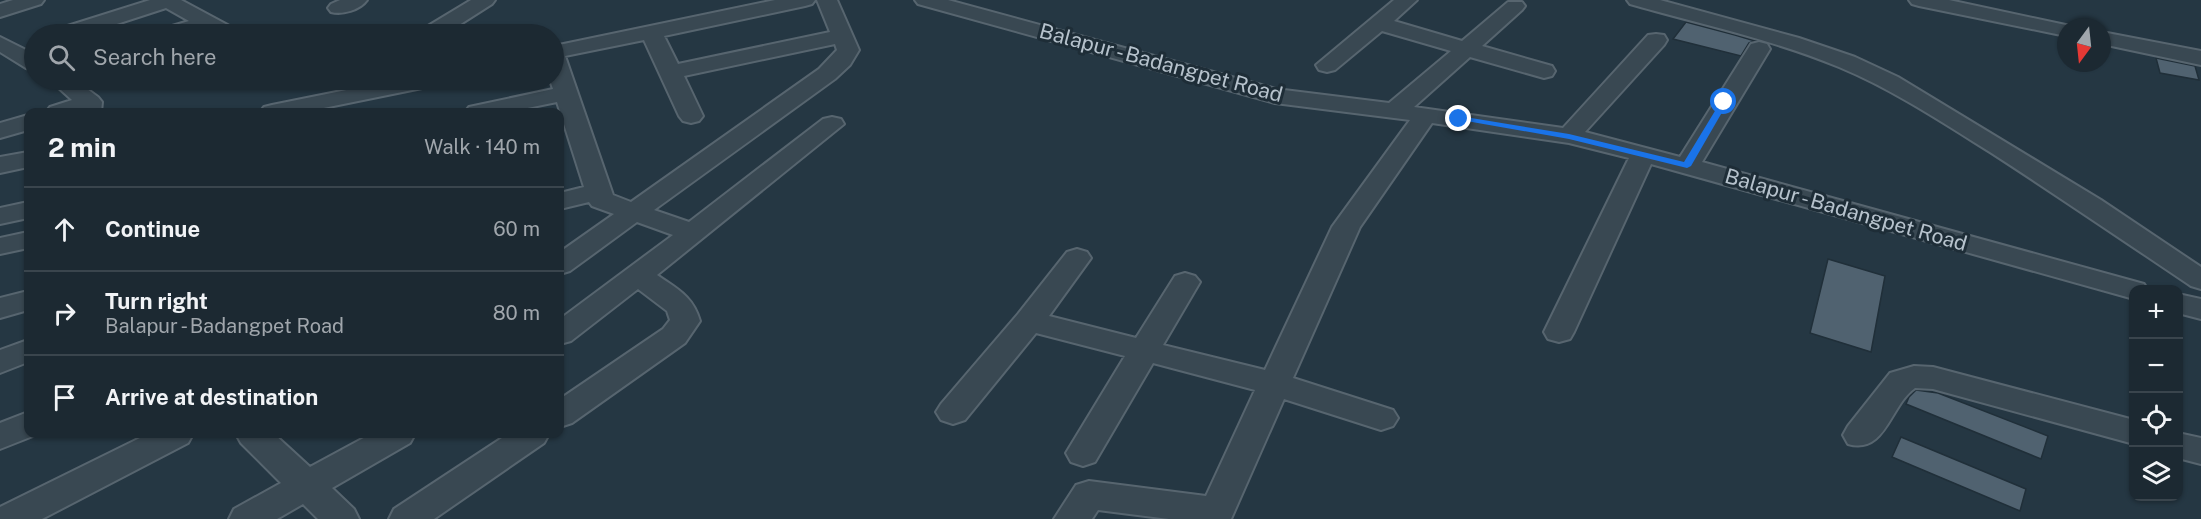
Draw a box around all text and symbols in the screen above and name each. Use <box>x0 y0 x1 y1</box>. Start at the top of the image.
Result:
street label: Balapur - Badangpet Road <box>1037 18 1286 107</box>
north arrow <box>2057 18 2111 72</box>
search box <box>24 24 564 90</box>
icon: search <box>45 41 78 74</box>
text: Search here <box>93 44 217 70</box>
route start <box>1710 88 1736 114</box>
route end <box>1445 105 1471 131</box>
text: 2 min <box>48 132 116 163</box>
text: Walk · 140 m <box>424 135 540 159</box>
street label: Balapur - Badangpet Road <box>1722 163 1970 256</box>
icon: ahead <box>48 213 81 246</box>
text: Continue <box>105 216 200 242</box>
text: 60 m <box>493 217 540 241</box>
map controls <box>2129 285 2183 501</box>
button: + <box>2129 285 2183 339</box>
text: Turn right <box>105 288 208 314</box>
icon: right <box>48 297 81 330</box>
text: 80 m <box>493 301 540 325</box>
text: Balapur - Badangpet Road <box>105 314 344 338</box>
button: − <box>2129 339 2183 393</box>
icon: arrive <box>48 381 81 414</box>
text: Arrive at destination <box>105 384 318 410</box>
button: locate <box>2129 393 2183 447</box>
button: layers <box>2129 447 2183 501</box>

